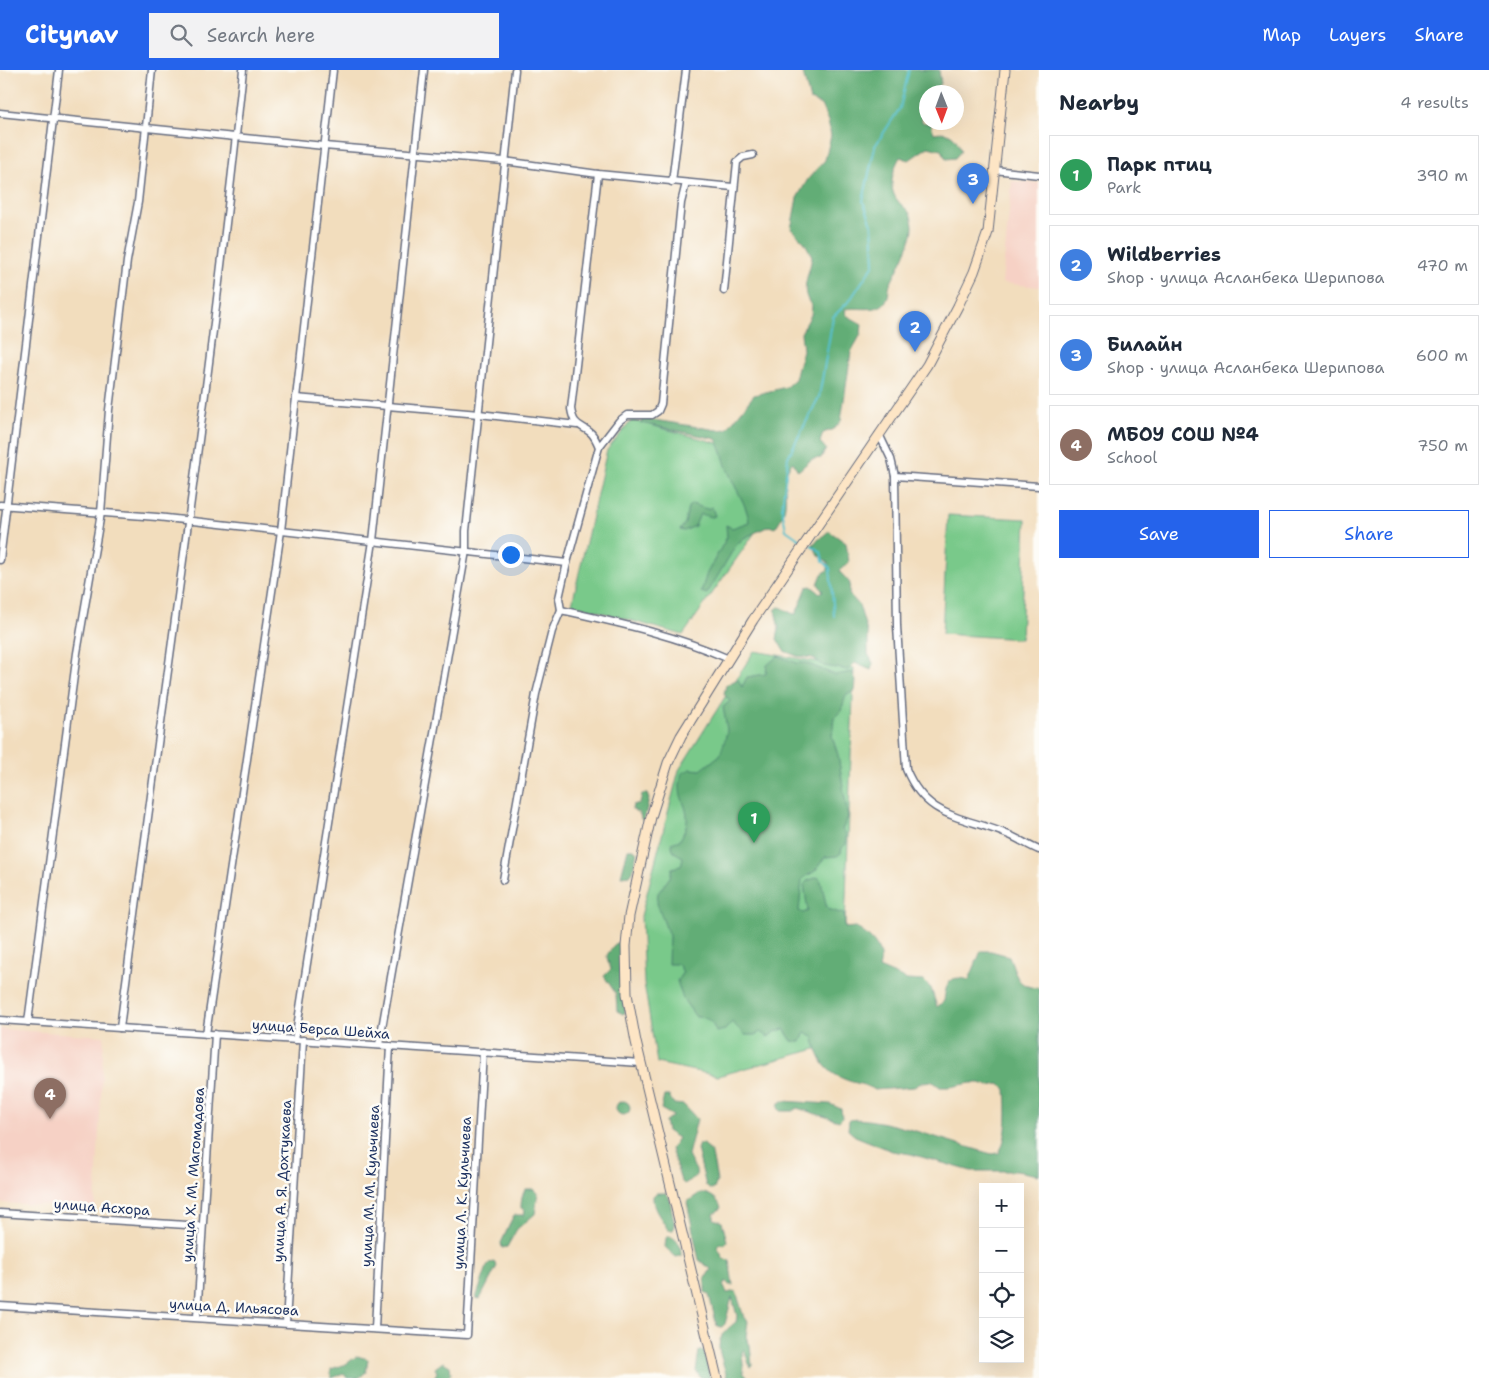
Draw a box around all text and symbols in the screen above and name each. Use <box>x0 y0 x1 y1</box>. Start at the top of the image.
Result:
search box <box>149 13 499 58</box>
text: Citynav <box>25 19 119 51</box>
icon: search <box>167 21 195 49</box>
text: Search here <box>207 23 315 48</box>
text: Map <box>1263 23 1301 47</box>
text: Layers <box>1329 23 1386 47</box>
text: Share <box>1414 23 1464 47</box>
north arrow <box>919 85 964 130</box>
text: Nearby <box>1059 89 1139 117</box>
text: 4 results <box>1400 92 1469 113</box>
text: Парк птиц <box>1107 152 1212 177</box>
pin: 3 <box>957 163 989 204</box>
text: 1 <box>1072 165 1080 186</box>
text: 390 m <box>1416 165 1468 186</box>
text: Park <box>1107 177 1141 198</box>
text: Wildberries <box>1107 242 1221 267</box>
text: 2 <box>1070 255 1082 276</box>
text: 470 m <box>1417 255 1468 276</box>
text: Shop · улица Асланбека Шерипова <box>1107 267 1385 288</box>
pin: 2 <box>899 311 931 352</box>
text: Билайн <box>1107 332 1183 357</box>
text: 3 <box>1070 345 1082 366</box>
text: 600 m <box>1416 345 1468 366</box>
text: Shop · улица Асланбека Шерипова <box>1107 357 1385 378</box>
text: МБОУ СОШ №4 <box>1107 422 1259 447</box>
text: 4 <box>1070 435 1082 456</box>
text: 750 m <box>1417 435 1468 456</box>
text: School <box>1107 447 1157 468</box>
button: Save <box>1059 510 1259 558</box>
button: Share <box>1269 510 1469 558</box>
your location <box>498 542 524 568</box>
pin: 1 <box>738 802 770 843</box>
street label: улица Берса Шейха <box>251 1015 391 1043</box>
pin: 4 <box>34 1078 66 1119</box>
street label: улица Х. М. Магомадова <box>178 1087 208 1263</box>
street label: улица А. Я. Дохтукаева <box>269 1099 295 1263</box>
street label: улица М. М. Кульчиева <box>357 1104 383 1268</box>
street label: улица Л. К. Кульчиева <box>449 1116 475 1270</box>
map controls <box>979 1183 1024 1363</box>
button: + <box>979 1183 1024 1228</box>
street label: улица Асхора <box>53 1195 151 1219</box>
button: − <box>979 1228 1024 1273</box>
button: locate <box>979 1273 1024 1318</box>
street label: улица Д. Ильясова <box>169 1295 299 1319</box>
button: layers <box>979 1318 1024 1363</box>

